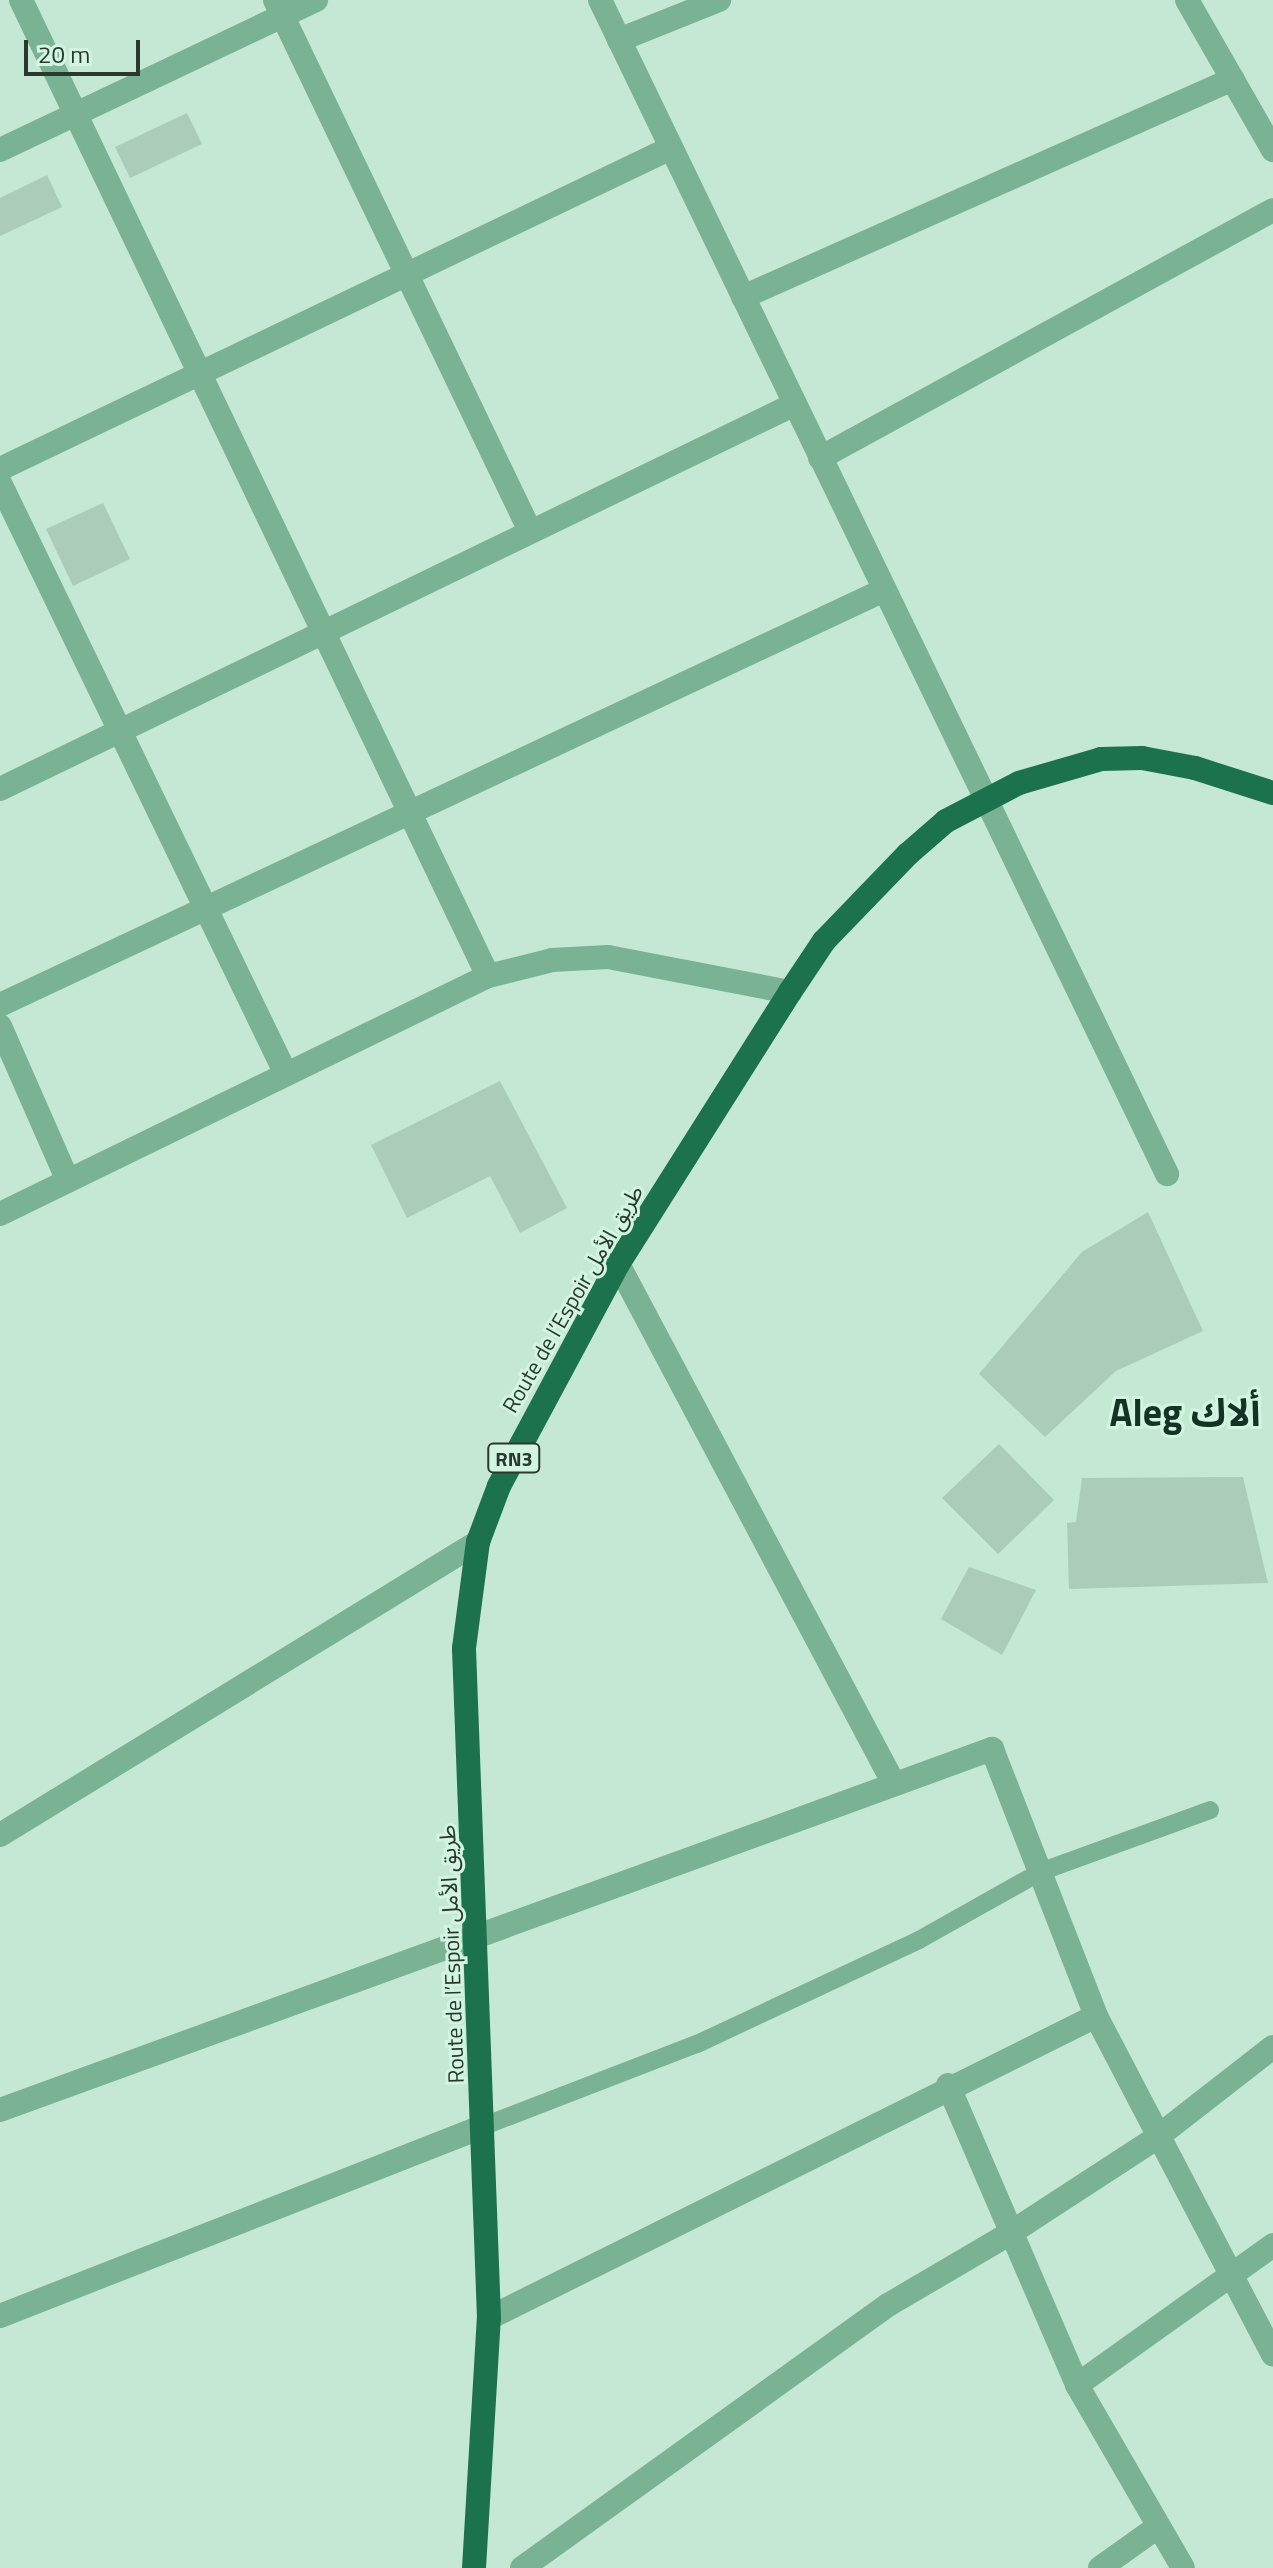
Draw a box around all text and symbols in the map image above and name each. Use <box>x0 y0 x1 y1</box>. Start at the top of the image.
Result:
scale bar <box>28 24 144 74</box>
text: 20 m <box>38 36 90 72</box>
street label: Route de l’Espoir طريق الأمل <box>497 1181 649 1417</box>
district label: Aleg ألاك <box>1110 1390 1260 1436</box>
road number: RN3 <box>486 1442 542 1474</box>
street label: Route de l’Espoir طريق الأمل <box>434 1824 470 2084</box>

